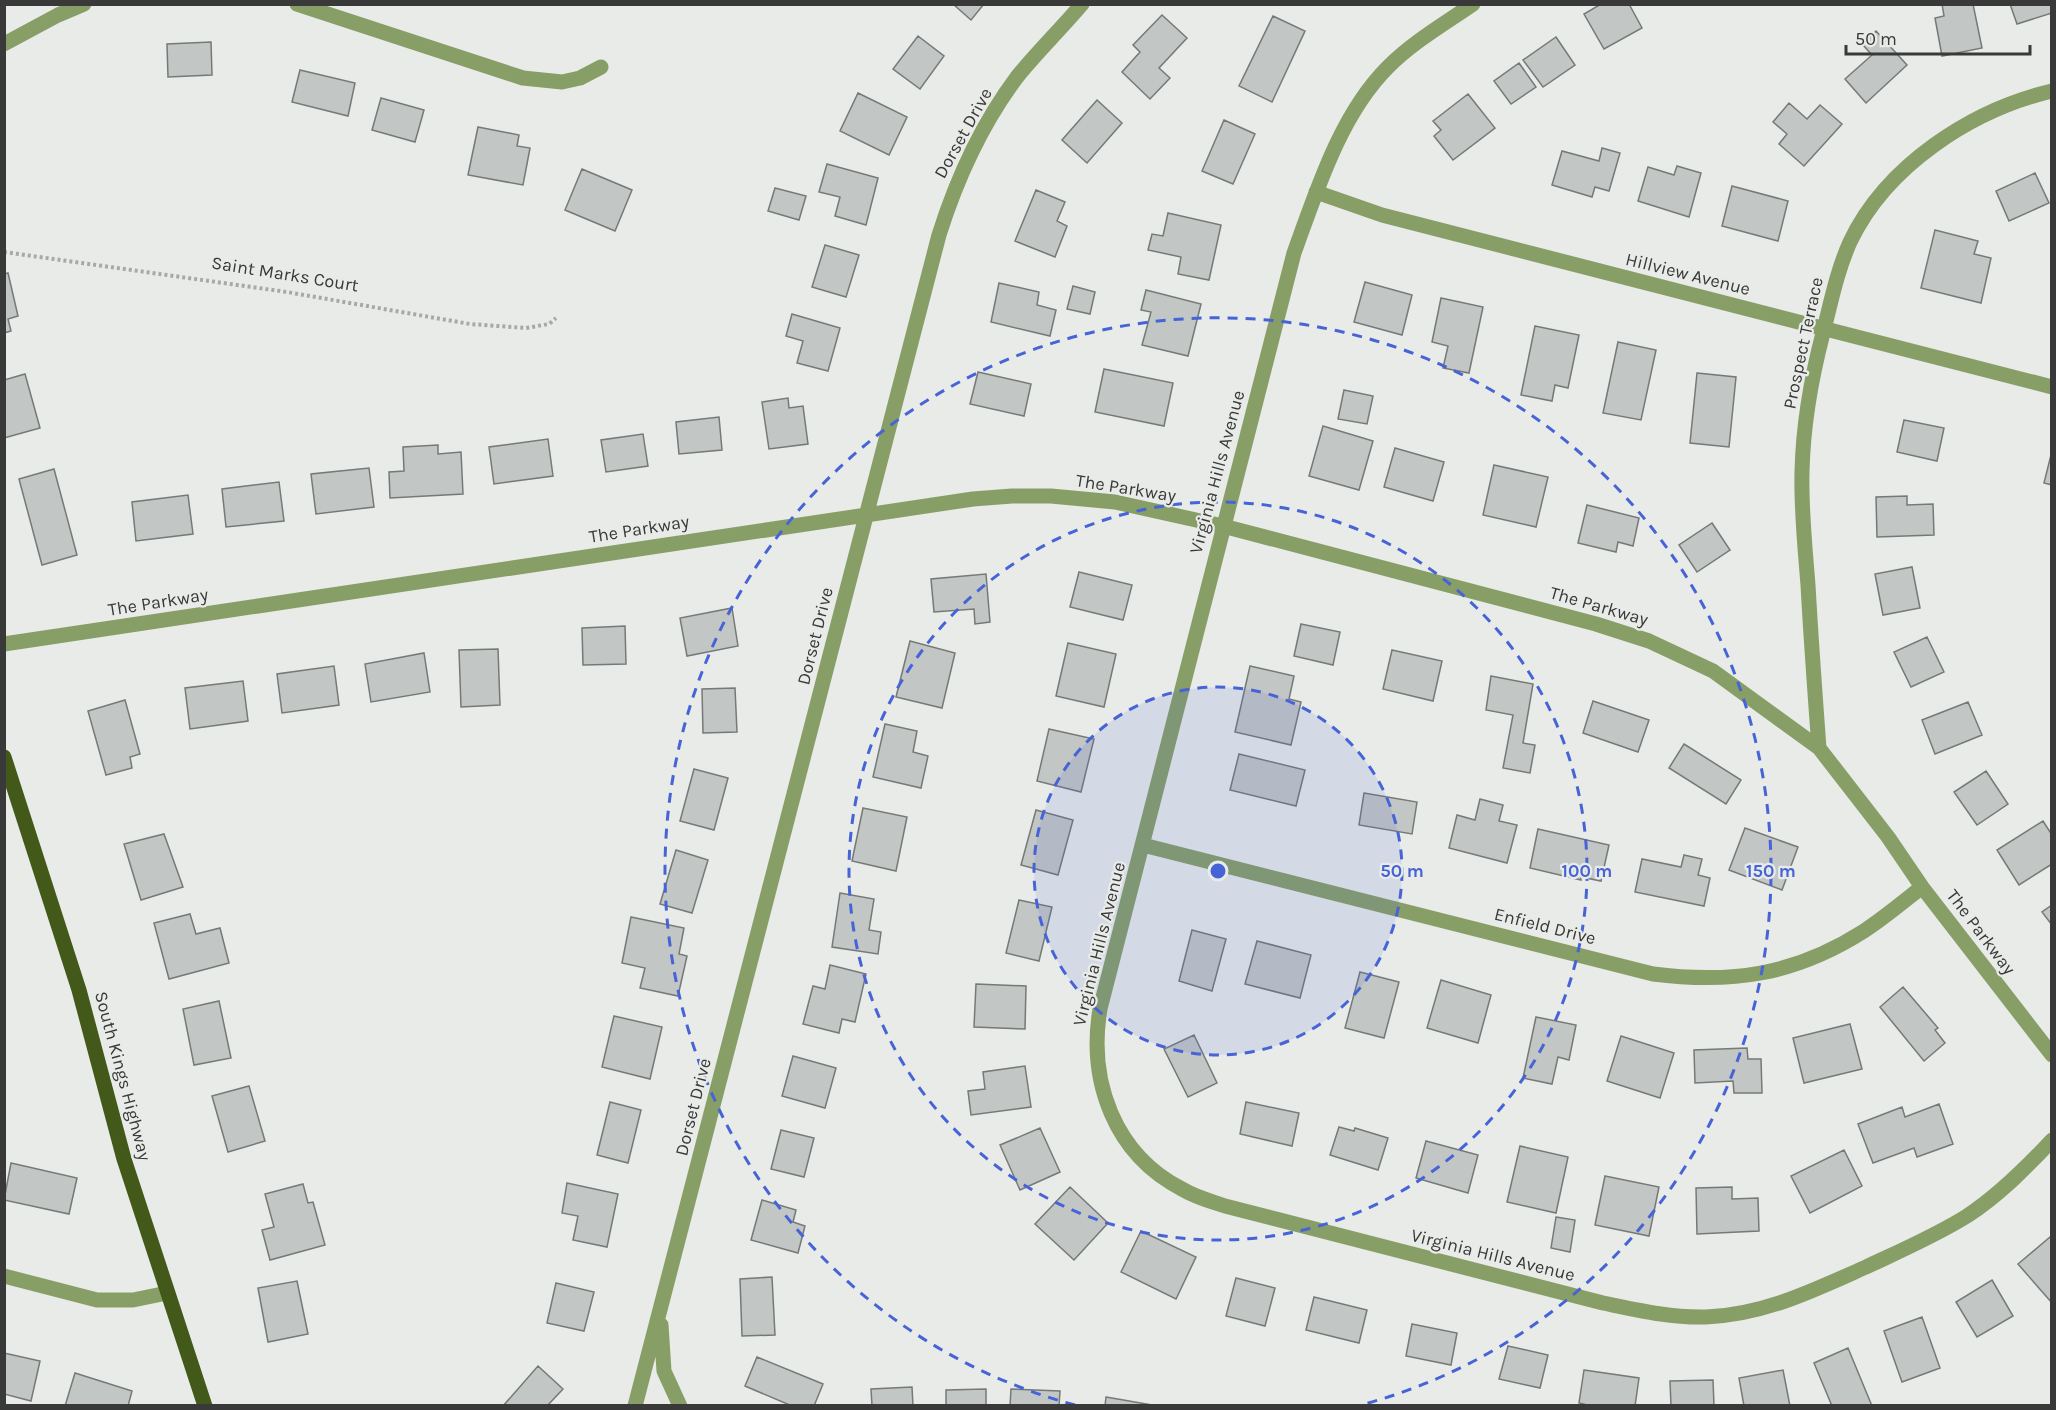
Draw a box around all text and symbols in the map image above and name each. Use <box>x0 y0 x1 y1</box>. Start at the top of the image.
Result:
scale bar <box>1846 18 2030 56</box>
text: 50 m <box>1855 28 1897 50</box>
street label: Dorset Drive <box>929 84 997 182</box>
street label: Hillview Avenue <box>1623 248 1753 300</box>
street label: Saint Marks Court <box>210 252 360 297</box>
street label: Prospect Terrace <box>1778 275 1828 411</box>
street label: Virginia Hills Avenue <box>1185 388 1249 556</box>
street label: The Parkway <box>1074 469 1178 507</box>
street label: The Parkway <box>587 510 691 548</box>
street label: The Parkway <box>1547 581 1651 631</box>
street label: The Parkway <box>106 583 210 621</box>
street label: Dorset Drive <box>792 585 838 687</box>
street label: Virginia Hills Avenue <box>1068 860 1130 1028</box>
text: 50 m <box>1380 860 1424 882</box>
text: 100 m <box>1562 860 1612 882</box>
text: 150 m <box>1746 860 1796 882</box>
centre of rings <box>1208 861 1228 881</box>
street label: The Parkway <box>1942 885 2021 980</box>
street label: Enfield Drive <box>1492 903 1598 949</box>
street label: South Kings Highway <box>90 989 156 1164</box>
street label: Dorset Drive <box>670 1056 716 1158</box>
street label: Virginia Hills Avenue <box>1409 1224 1577 1286</box>

